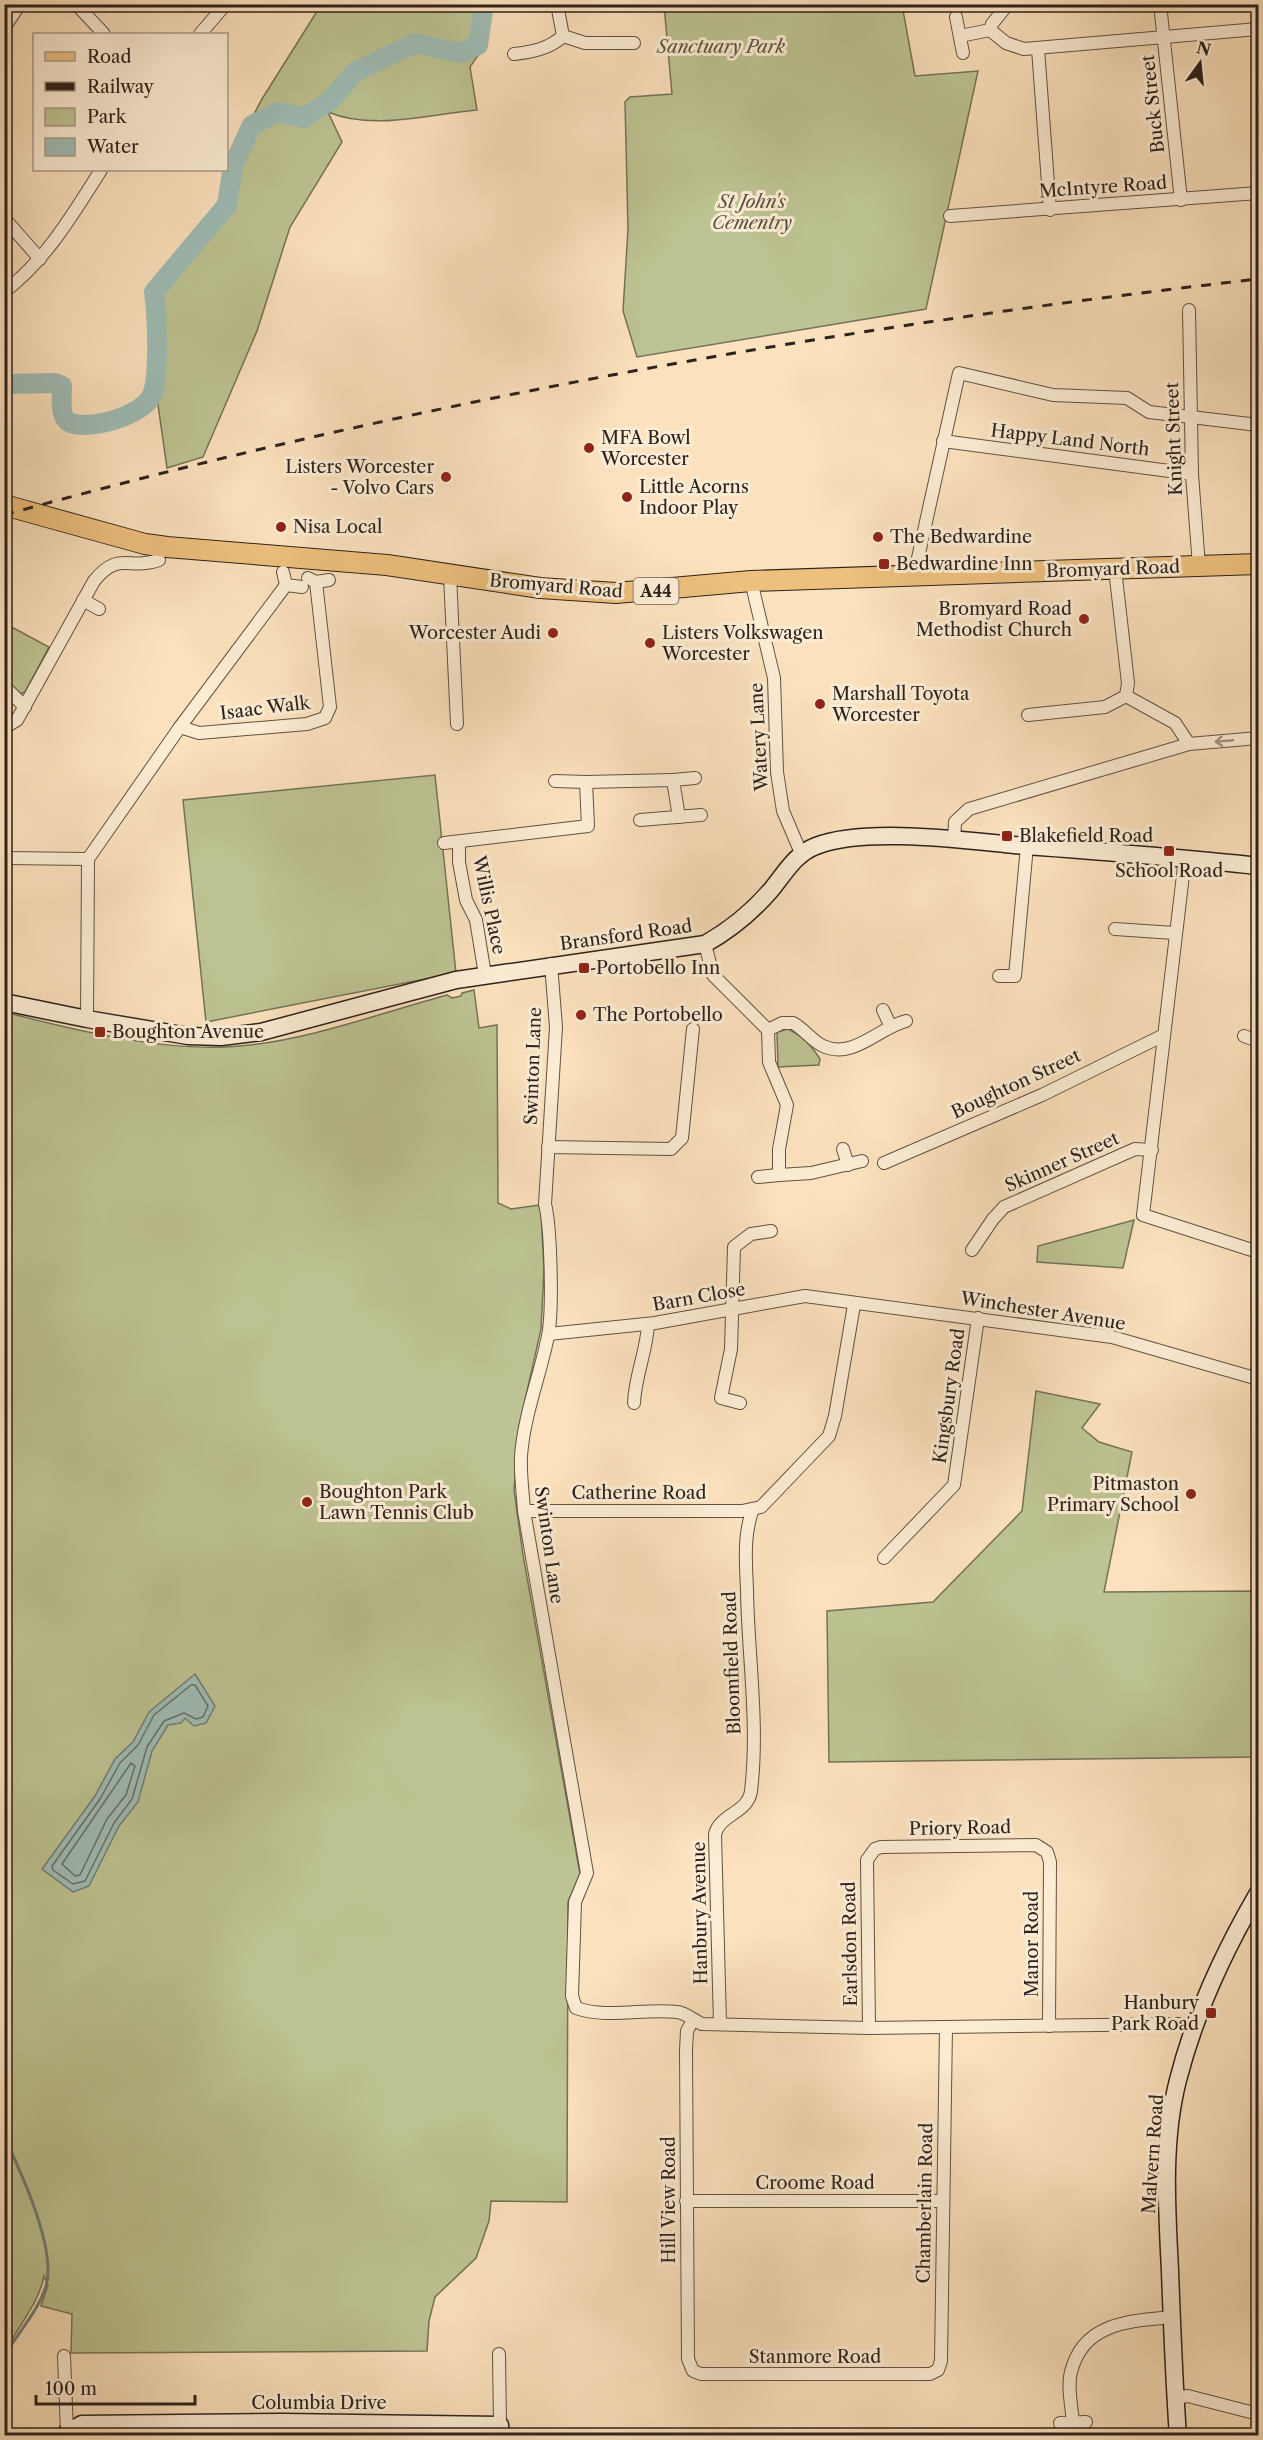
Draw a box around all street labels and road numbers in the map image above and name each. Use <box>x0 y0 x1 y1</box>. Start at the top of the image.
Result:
street label: Buck Street <box>1137 53 1169 154</box>
street label: McIntyre Road <box>1038 172 1168 202</box>
street label: Knight Street <box>1161 381 1187 496</box>
street label: Happy Land North <box>989 419 1151 461</box>
street label: Bromyard Road <box>1046 556 1180 582</box>
street label: Bromyard Road <box>488 569 624 603</box>
road number: A44 <box>634 578 678 604</box>
street label: Watery Lane <box>745 682 773 793</box>
street label: Isaac Walk <box>219 691 313 724</box>
street label: Willis Place <box>468 853 510 956</box>
street label: Bransford Road <box>558 915 694 955</box>
street label: Swinton Lane <box>520 1006 546 1126</box>
street label: Boughton Street <box>948 1044 1085 1124</box>
street label: Skinner Street <box>1002 1127 1123 1197</box>
street label: Barn Close <box>651 1278 747 1316</box>
street label: Winchester Avenue <box>958 1287 1127 1335</box>
street label: Kingsbury Road <box>929 1327 969 1465</box>
street label: Catherine Road <box>572 1482 706 1504</box>
street label: Swinton Lane <box>530 1485 568 1605</box>
street label: Bloomfield Road <box>718 1591 746 1735</box>
street label: Priory Road <box>909 1816 1011 1840</box>
street label: Hanbury Avenue <box>688 1841 712 1985</box>
street label: Earlsdon Road <box>838 1881 862 2007</box>
street label: Manor Road <box>1021 1891 1043 1997</box>
street label: Malvern Road <box>1138 2093 1168 2215</box>
street label: Chamberlain Road <box>913 2122 937 2284</box>
street label: Hill View Road <box>658 2136 680 2264</box>
street label: Croome Road <box>755 2172 875 2194</box>
street label: Stanmore Road <box>749 2346 881 2368</box>
street label: Columbia Drive <box>251 2392 387 2414</box>

